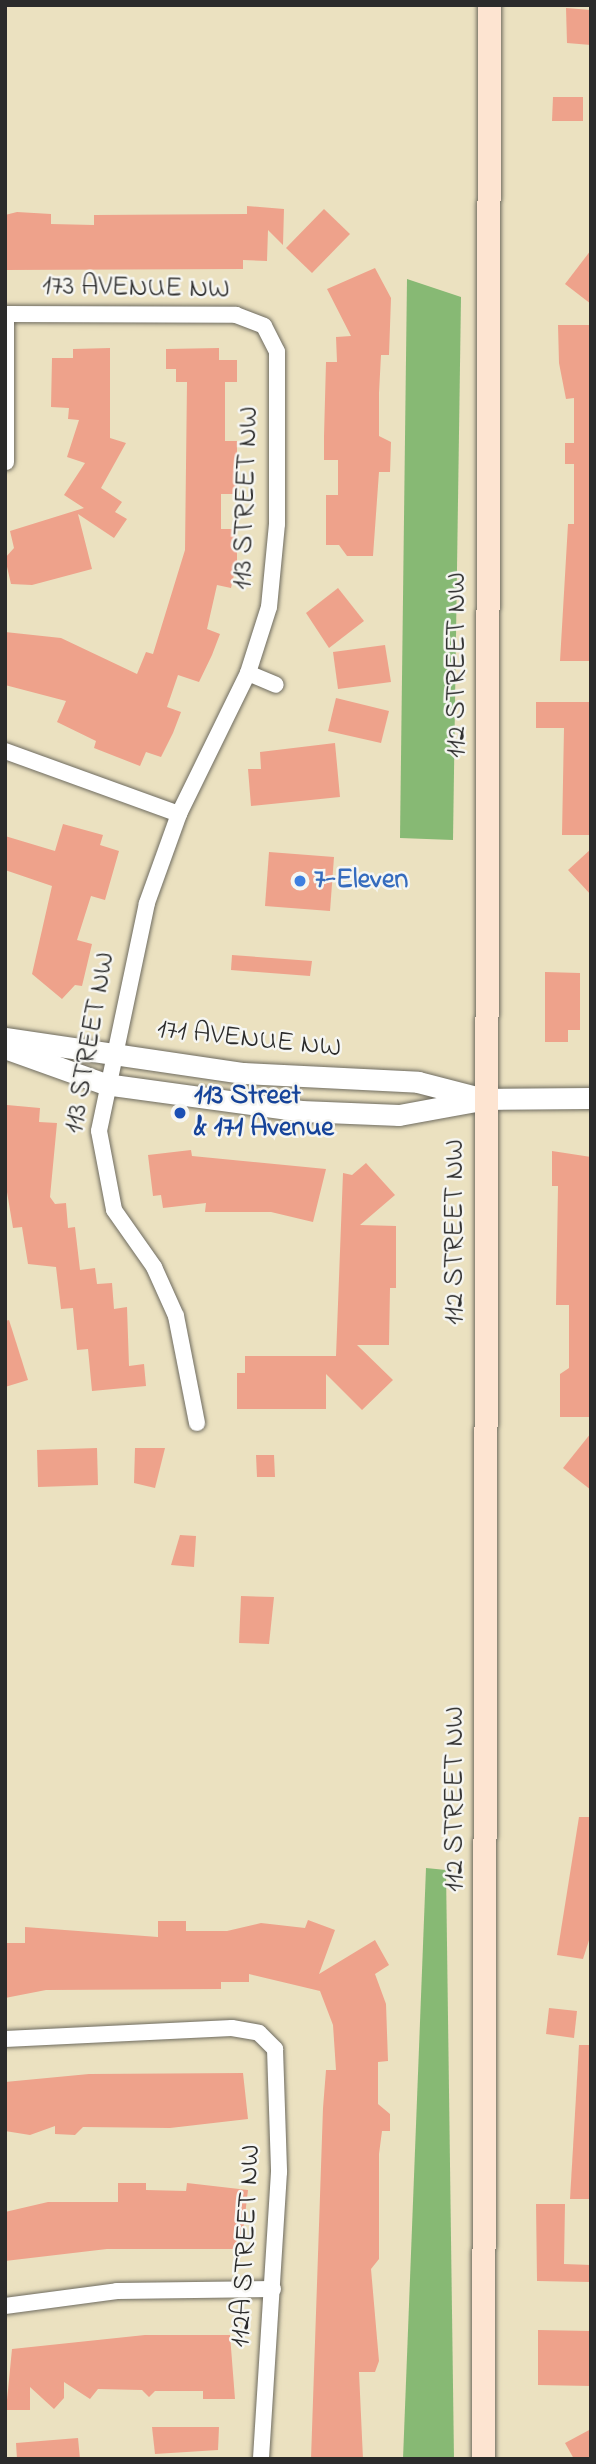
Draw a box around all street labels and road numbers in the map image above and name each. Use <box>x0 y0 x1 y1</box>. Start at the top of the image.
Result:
street label: 173 AVENUE NW <box>42 271 230 307</box>
street label: 113 STREET NW <box>227 406 267 590</box>
street label: 112 STREET NW <box>441 572 475 758</box>
street label: 113 STREET NW <box>59 950 123 1136</box>
street label: 171 AVENUE NW <box>155 1014 343 1066</box>
street label: 112 STREET NW <box>439 1139 473 1325</box>
street label: 112 STREET NW <box>439 1706 473 1892</box>
street label: 112A STREET NW <box>225 2144 269 2348</box>

